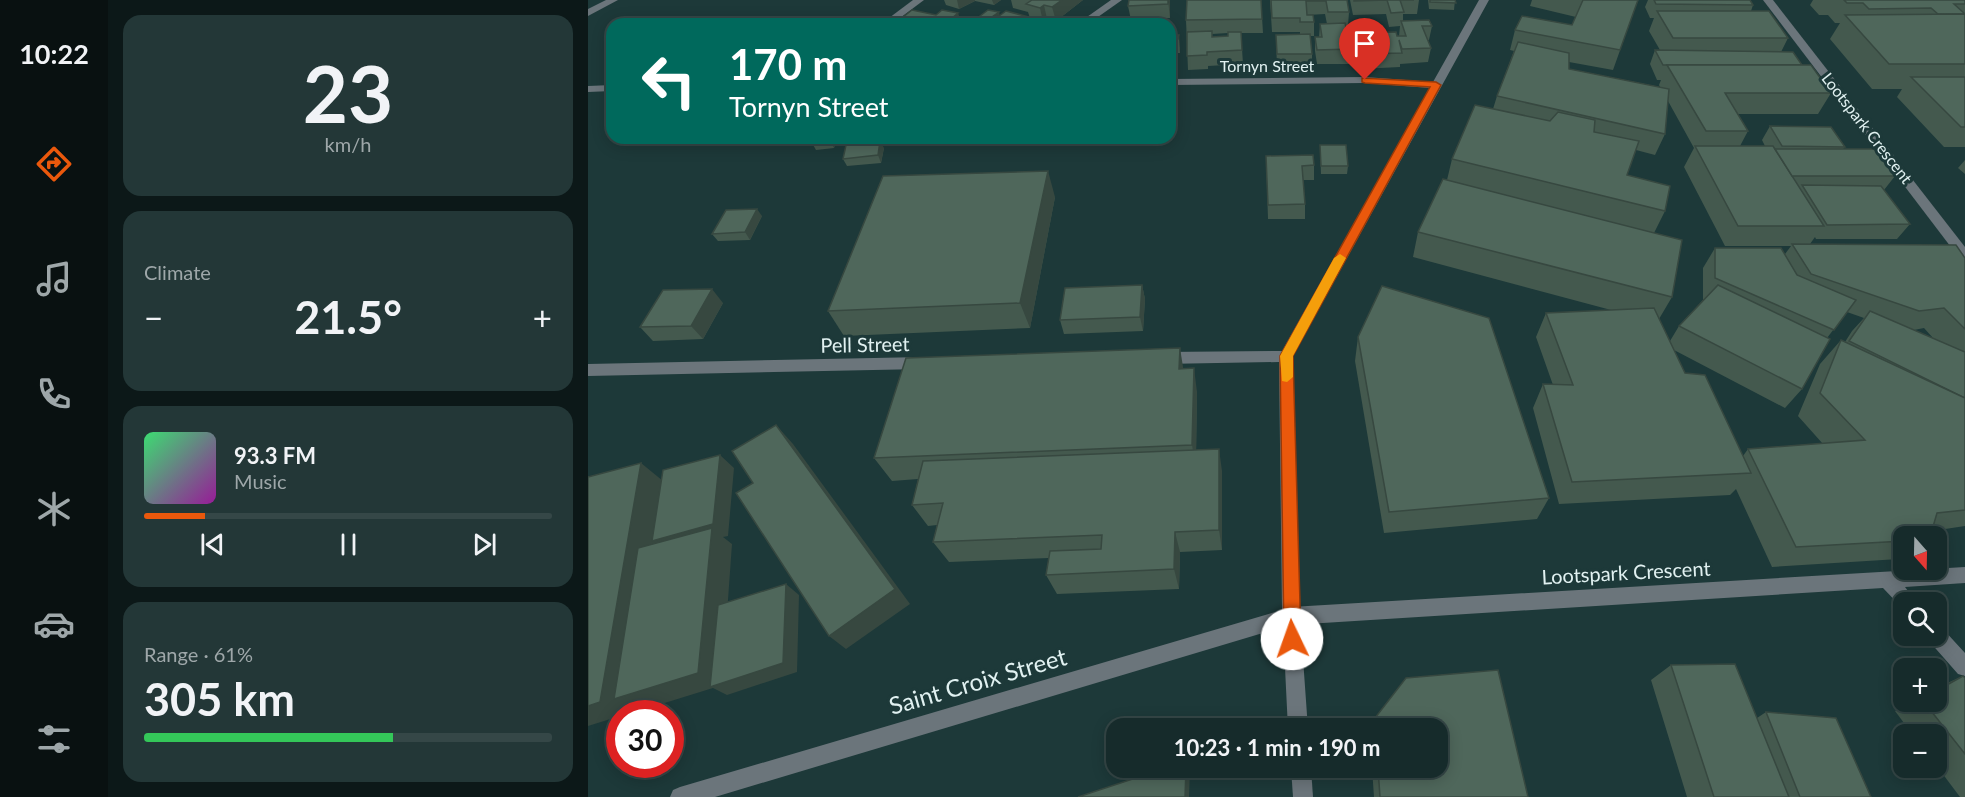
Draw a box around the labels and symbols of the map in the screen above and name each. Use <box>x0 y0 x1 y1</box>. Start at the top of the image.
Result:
pin <box>1339 18 1390 80</box>
street label: Tornyn Street <box>1220 56 1315 75</box>
street label: Lootspark Crescent <box>1818 69 1917 187</box>
street label: Pell Street <box>820 331 910 357</box>
north arrow <box>1893 526 1947 580</box>
street label: Lootspark Crescent <box>1541 556 1711 588</box>
position arrow <box>1260 607 1324 671</box>
street label: Saint Croix Street <box>885 641 1070 720</box>
speed limit sign: 30 <box>606 700 684 778</box>

